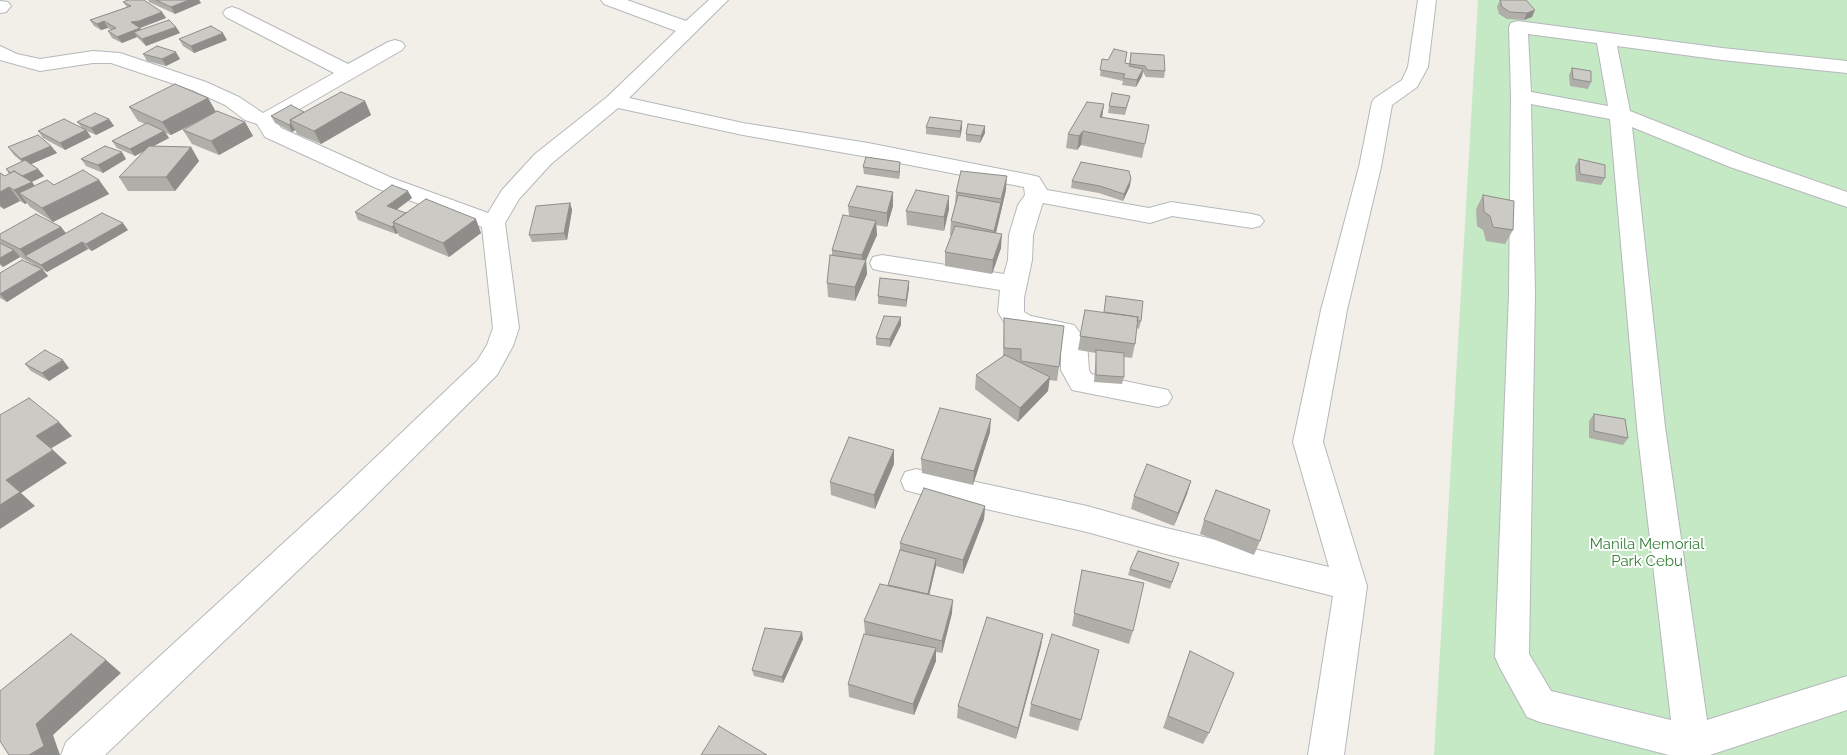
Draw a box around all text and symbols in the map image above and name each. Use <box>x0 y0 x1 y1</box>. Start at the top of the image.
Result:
park label: Manila Memorial Park Cebu <box>1590 535 1704 570</box>

